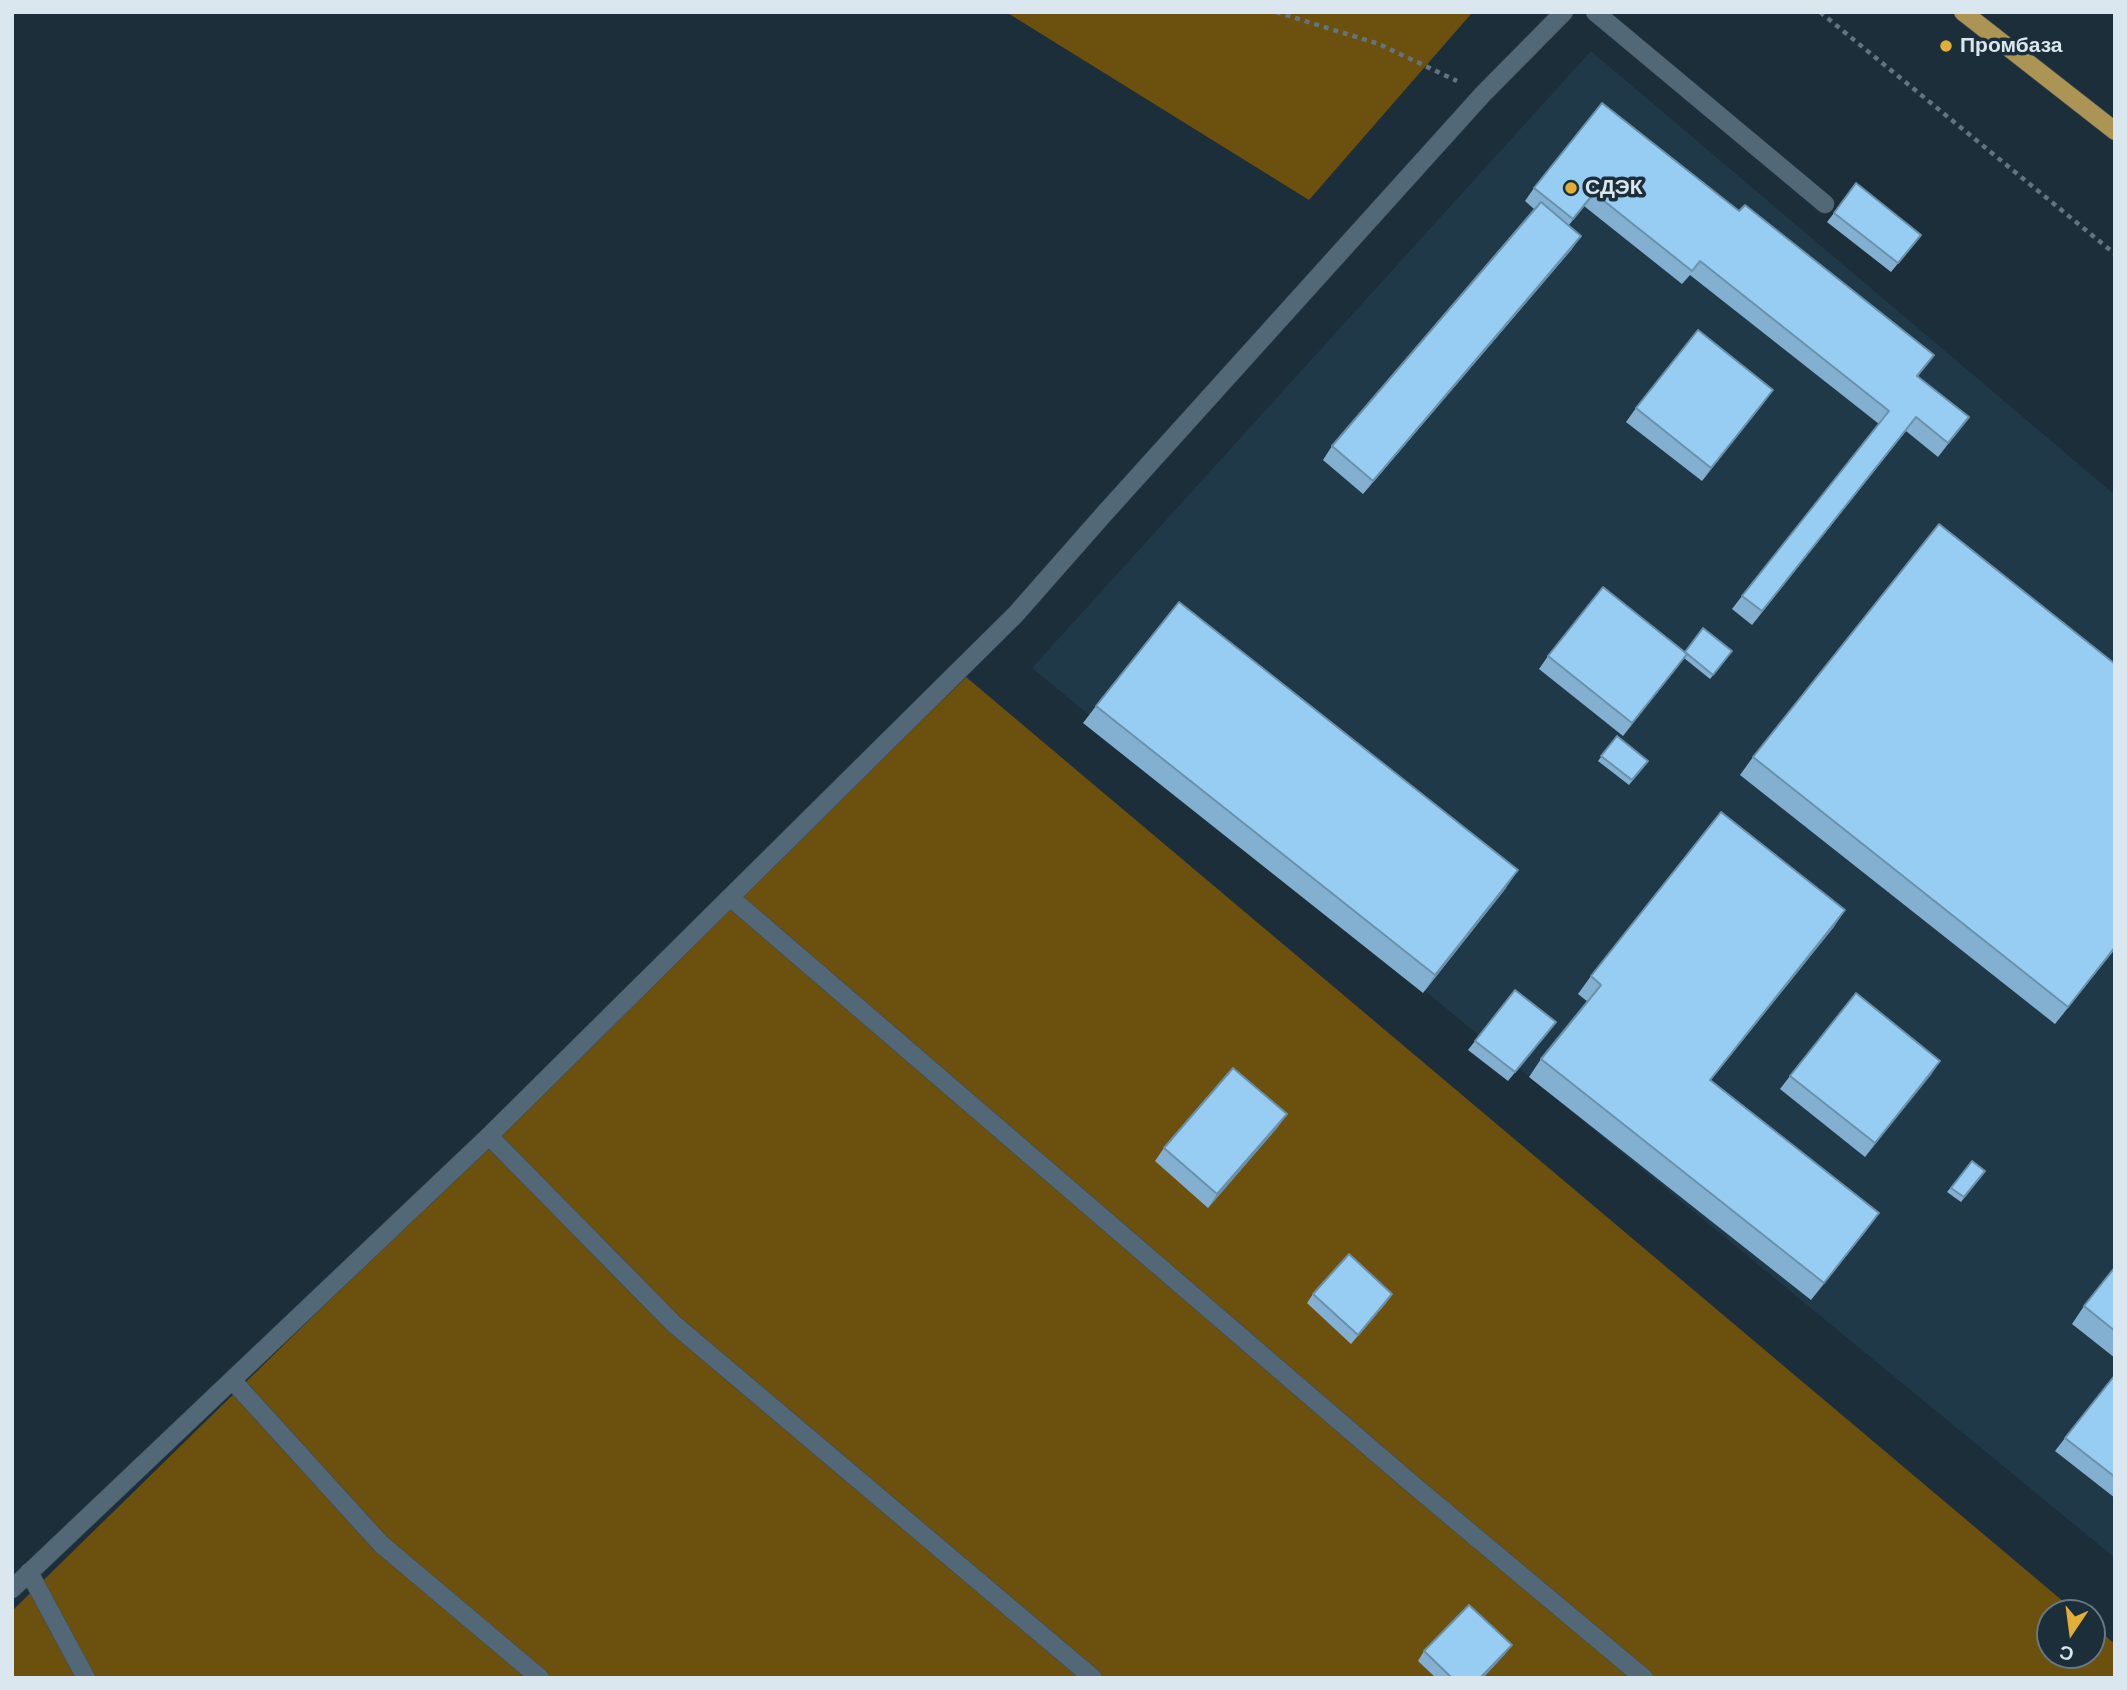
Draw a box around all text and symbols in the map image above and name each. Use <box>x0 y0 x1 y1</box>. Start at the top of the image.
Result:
place label: Промбаза <box>1960 33 2062 59</box>
marker: Промбаза <box>1938 38 1954 54</box>
place label: СДЭК <box>1585 175 1643 201</box>
marker: СДЭК <box>1563 180 1579 196</box>
north arrow <box>2036 1599 2106 1669</box>
text: С <box>2058 1641 2076 1665</box>

